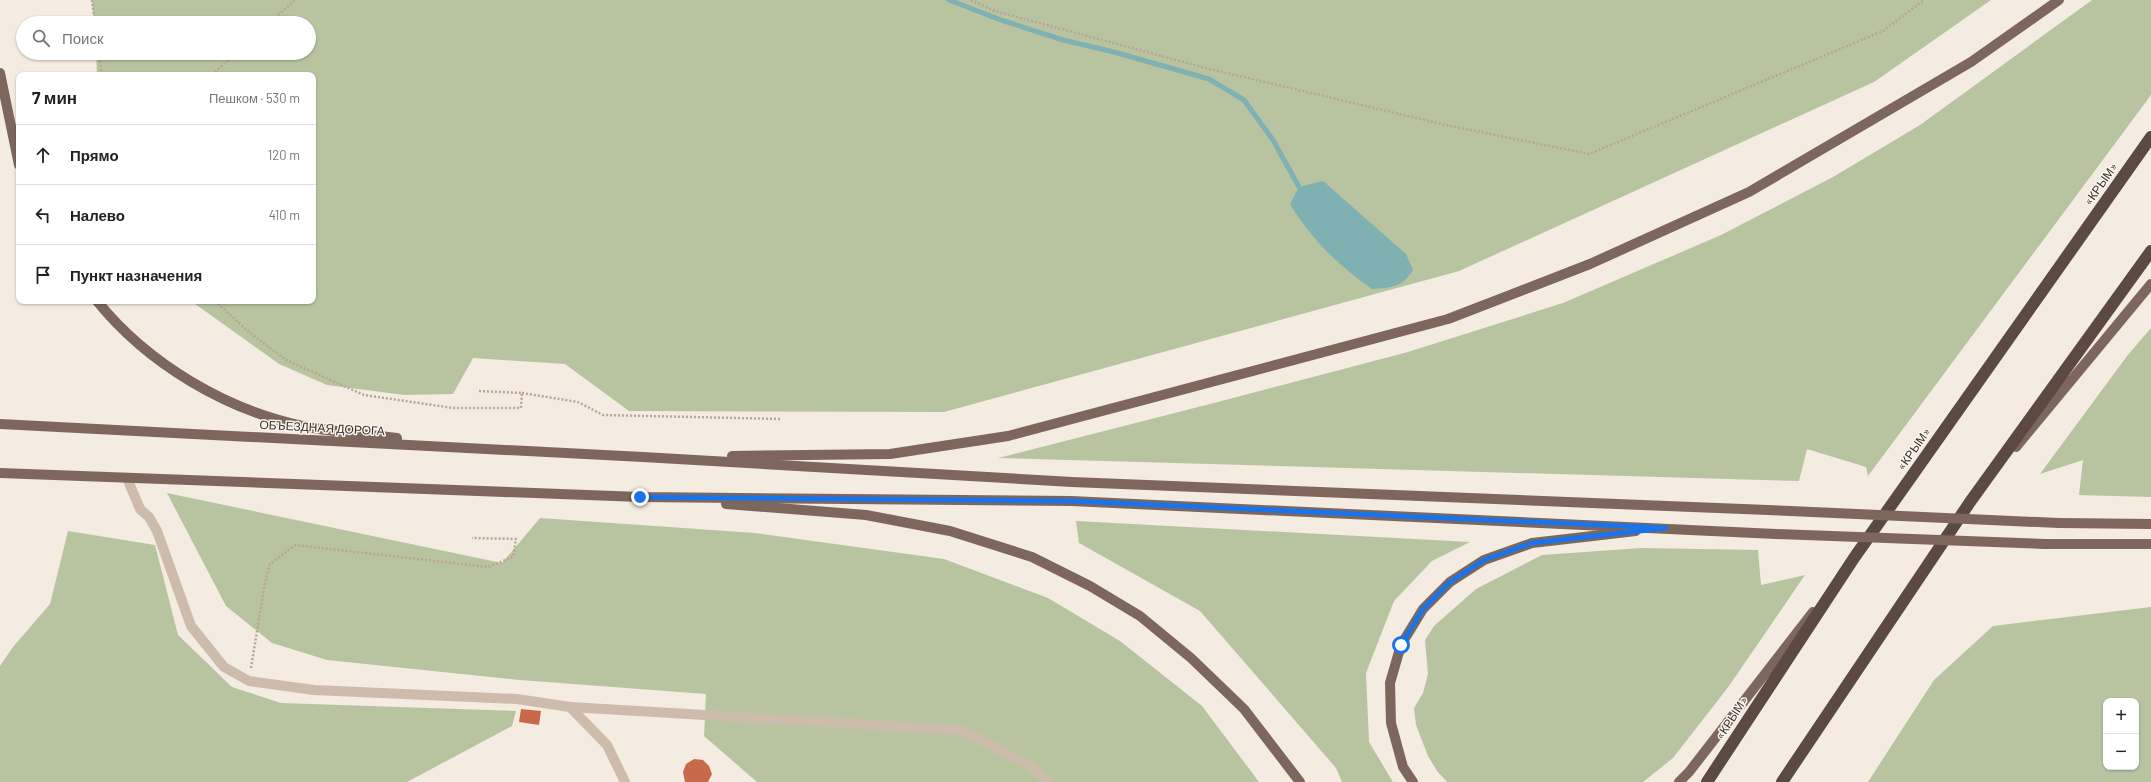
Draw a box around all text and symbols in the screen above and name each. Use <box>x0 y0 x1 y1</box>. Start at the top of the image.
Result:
search box <box>16 16 316 60</box>
icon: search <box>30 27 52 49</box>
text: Поиск <box>62 29 104 47</box>
text: 7 мин <box>32 87 77 107</box>
text: Пешком · 530 m <box>209 90 300 106</box>
icon: ahead <box>32 144 54 166</box>
text: Прямо <box>70 146 119 164</box>
text: 120 m <box>268 147 300 163</box>
street label: «КРЫМ» <box>2081 160 2120 207</box>
icon: left <box>32 204 54 226</box>
text: Налево <box>70 206 125 224</box>
text: 410 m <box>269 207 300 223</box>
icon: arrive <box>32 264 54 286</box>
text: Пункт назначения <box>70 266 202 284</box>
street label: ОБЪЕЗДНАЯ ДОРОГА <box>259 417 385 438</box>
street label: «КРЫМ» <box>1894 425 1933 472</box>
route end <box>631 488 649 506</box>
route start <box>1392 636 1410 654</box>
street label: «КРЫМ» <box>1712 693 1750 742</box>
map controls <box>2103 698 2139 770</box>
button: + <box>2103 698 2139 734</box>
button: − <box>2103 734 2139 770</box>

